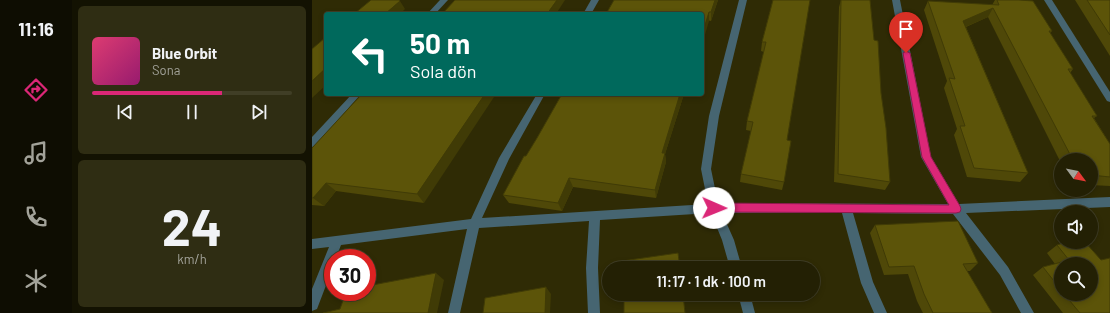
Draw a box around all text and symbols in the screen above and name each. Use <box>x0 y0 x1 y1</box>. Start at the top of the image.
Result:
pin <box>889 12 923 53</box>
text: 11:16 <box>18 18 54 40</box>
icon: arrive <box>895 18 917 40</box>
text: 50 m <box>410 26 470 60</box>
icon: left <box>344 28 396 80</box>
text: Blue Orbit <box>152 44 217 62</box>
text: Sola dön <box>410 60 476 82</box>
text: Sona <box>152 62 180 78</box>
icon: directions <box>22 76 50 104</box>
icon: previous <box>114 101 136 123</box>
icon: pause <box>181 101 203 123</box>
icon: next <box>248 101 270 123</box>
icon: music <box>22 139 50 167</box>
north arrow <box>1054 153 1098 197</box>
map controls <box>1054 153 1098 301</box>
position arrow <box>693 187 735 229</box>
text: 24 <box>162 194 222 256</box>
icon: phone <box>22 203 50 231</box>
button: sound <box>1054 205 1098 249</box>
speed limit sign: 30 <box>324 249 376 301</box>
text: km/h <box>177 251 207 267</box>
button: search <box>1054 257 1098 301</box>
icon: climate <box>22 267 50 295</box>
text: 11:17 · 1 dk · 100 m <box>656 272 766 290</box>

